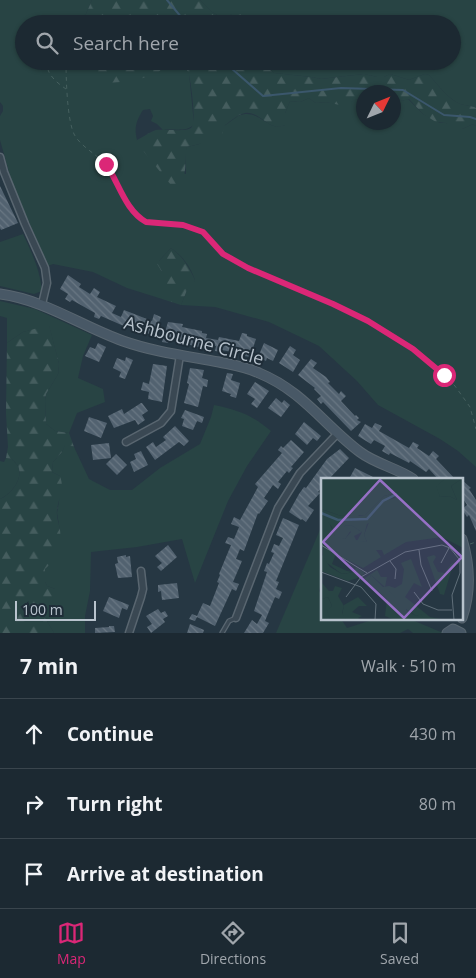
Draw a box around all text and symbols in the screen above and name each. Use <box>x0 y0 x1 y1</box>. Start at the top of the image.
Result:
search box <box>15 15 461 70</box>
icon: search <box>33 29 61 57</box>
text: Search here <box>73 30 179 56</box>
north arrow <box>356 85 401 130</box>
route end <box>95 153 118 176</box>
street label: Ashbourne Circle <box>122 310 267 370</box>
route start <box>433 364 456 387</box>
inset map <box>321 478 464 620</box>
scale bar <box>15 598 96 621</box>
text: 100 m <box>22 600 63 619</box>
text: 7 min <box>20 652 78 680</box>
text: Walk · 510 m <box>361 655 456 677</box>
icon: ahead <box>20 720 48 748</box>
text: Continue <box>67 721 154 747</box>
text: 430 m <box>410 723 456 745</box>
icon: right <box>20 790 48 818</box>
text: Turn right <box>67 791 162 817</box>
text: 80 m <box>419 793 456 815</box>
icon: arrive <box>20 860 48 888</box>
text: Arrive at destination <box>67 861 264 887</box>
tab: Map <box>57 919 86 968</box>
tab: Directions <box>200 919 266 968</box>
tab: Saved <box>380 919 419 968</box>

